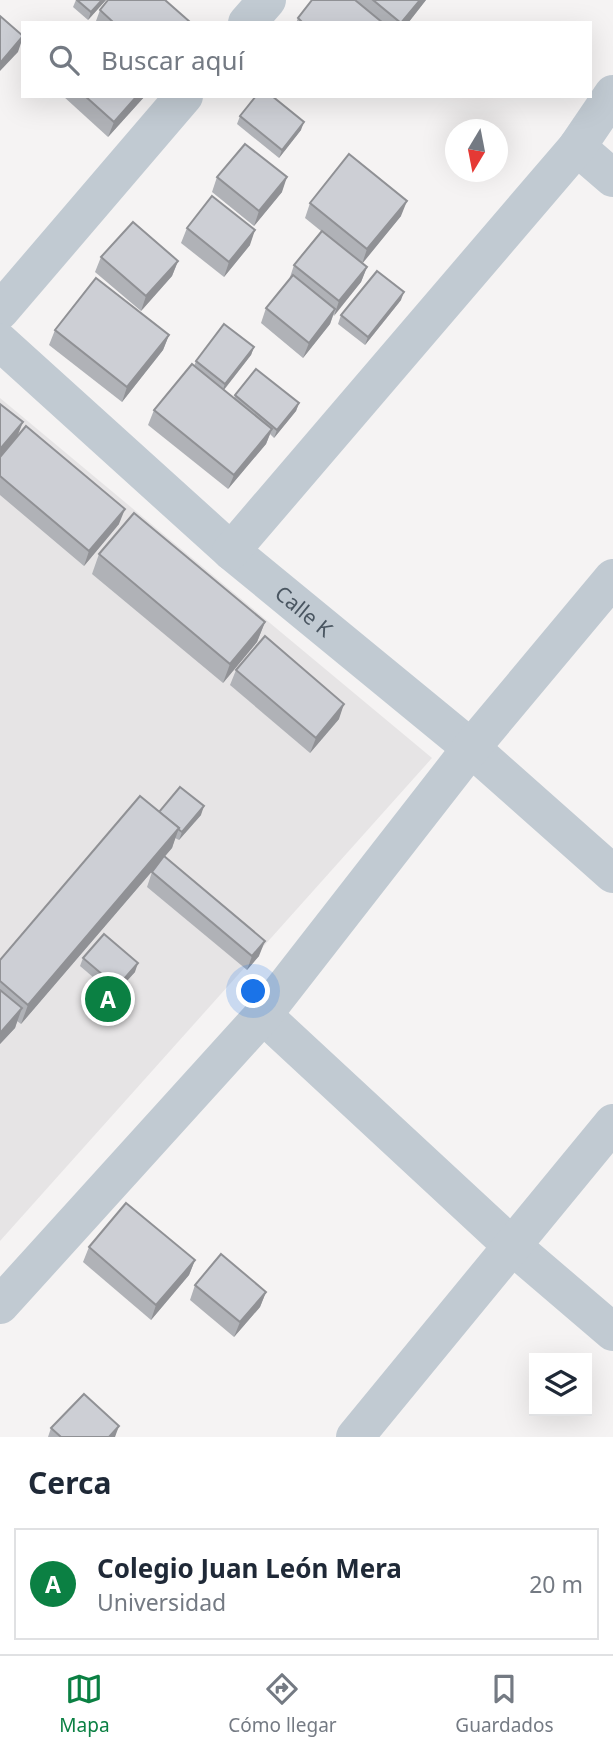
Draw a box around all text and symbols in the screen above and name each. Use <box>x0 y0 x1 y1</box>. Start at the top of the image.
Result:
search box <box>21 21 592 98</box>
icon: search <box>45 41 83 79</box>
text: Buscar aquí <box>101 42 244 78</box>
north arrow <box>445 119 508 182</box>
street label: Calle K <box>270 579 339 643</box>
pin: A <box>85 973 131 1025</box>
your location <box>236 974 270 1008</box>
map controls <box>529 1353 592 1416</box>
button: layers <box>529 1353 592 1416</box>
text: Cerca <box>28 1462 111 1503</box>
text: Colegio Juan León Mera <box>97 1550 402 1586</box>
text: A <box>45 1568 61 1600</box>
text: 20 m <box>529 1568 583 1600</box>
text: Universidad <box>97 1586 226 1618</box>
tab: Mapa <box>59 1670 110 1738</box>
tab: Cómo llegar <box>228 1670 337 1738</box>
tab: Guardados <box>455 1670 554 1738</box>

